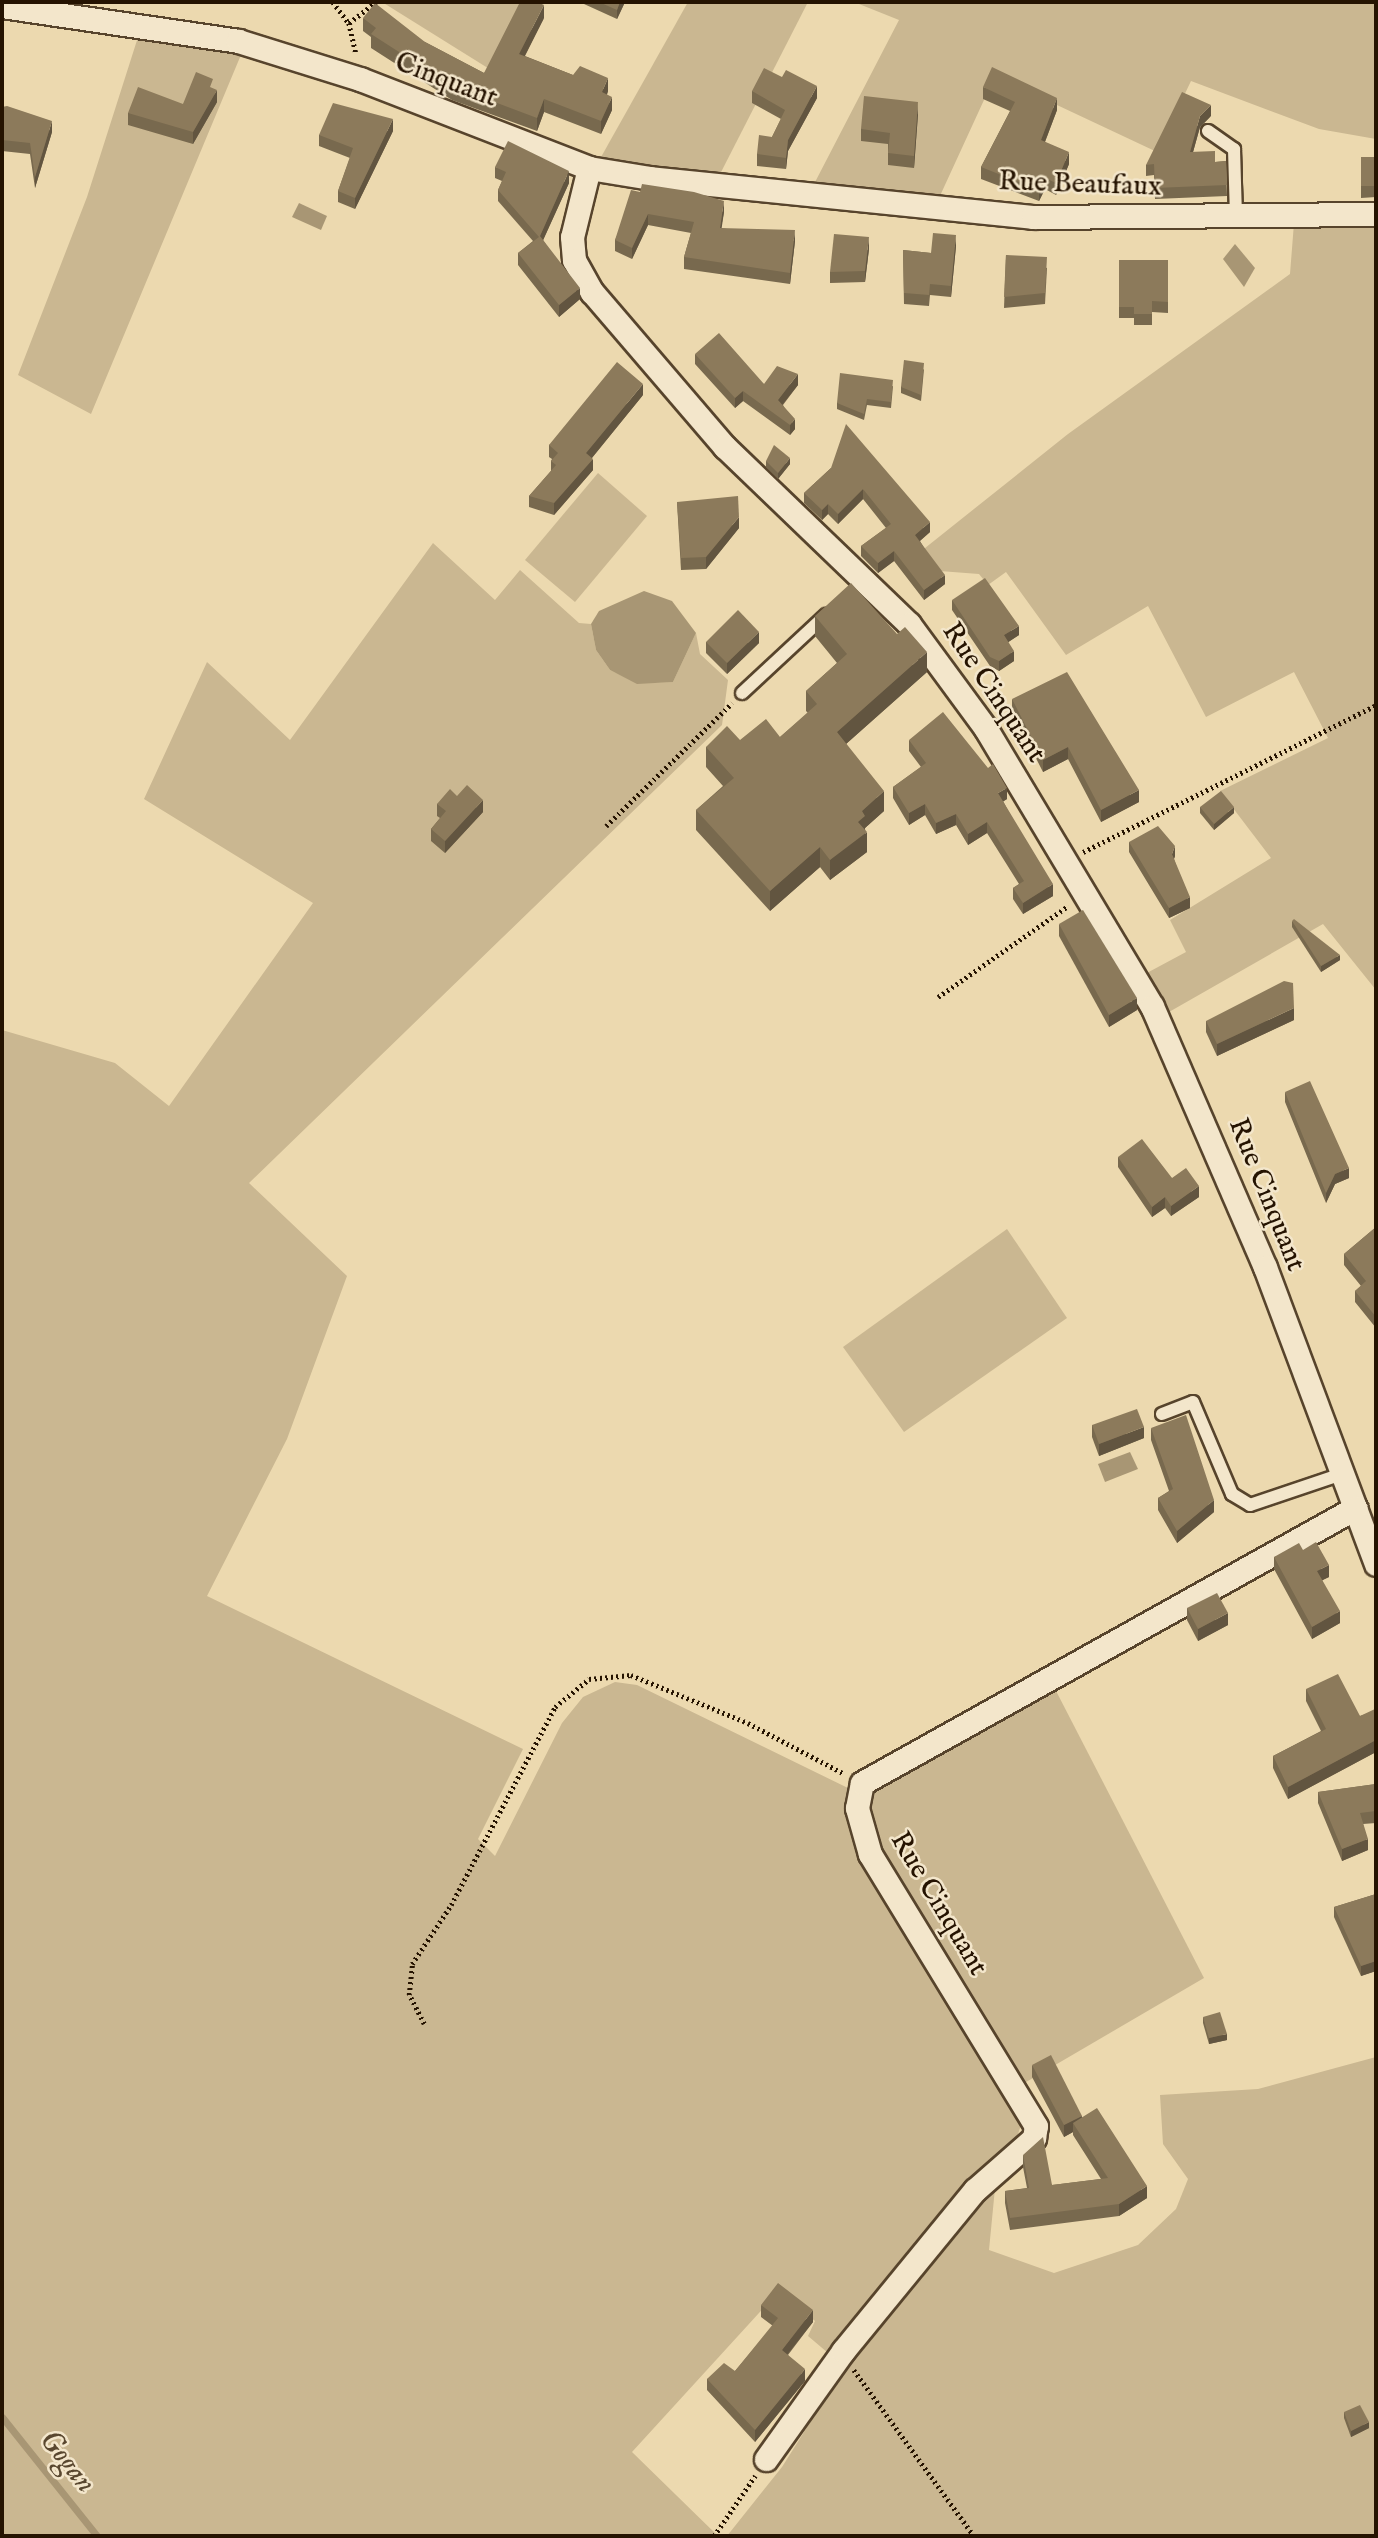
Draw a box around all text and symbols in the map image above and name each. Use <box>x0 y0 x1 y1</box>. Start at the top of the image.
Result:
street label: Cinquant <box>390 46 502 116</box>
street label: Rue Beaufaux <box>998 165 1162 205</box>
street label: Rue Cinquant <box>934 617 1052 769</box>
street label: Rue Cinquant <box>1220 1114 1312 1276</box>
street label: Rue Cinquant <box>882 1826 994 1982</box>
water label: Gogan <box>31 2423 103 2501</box>

